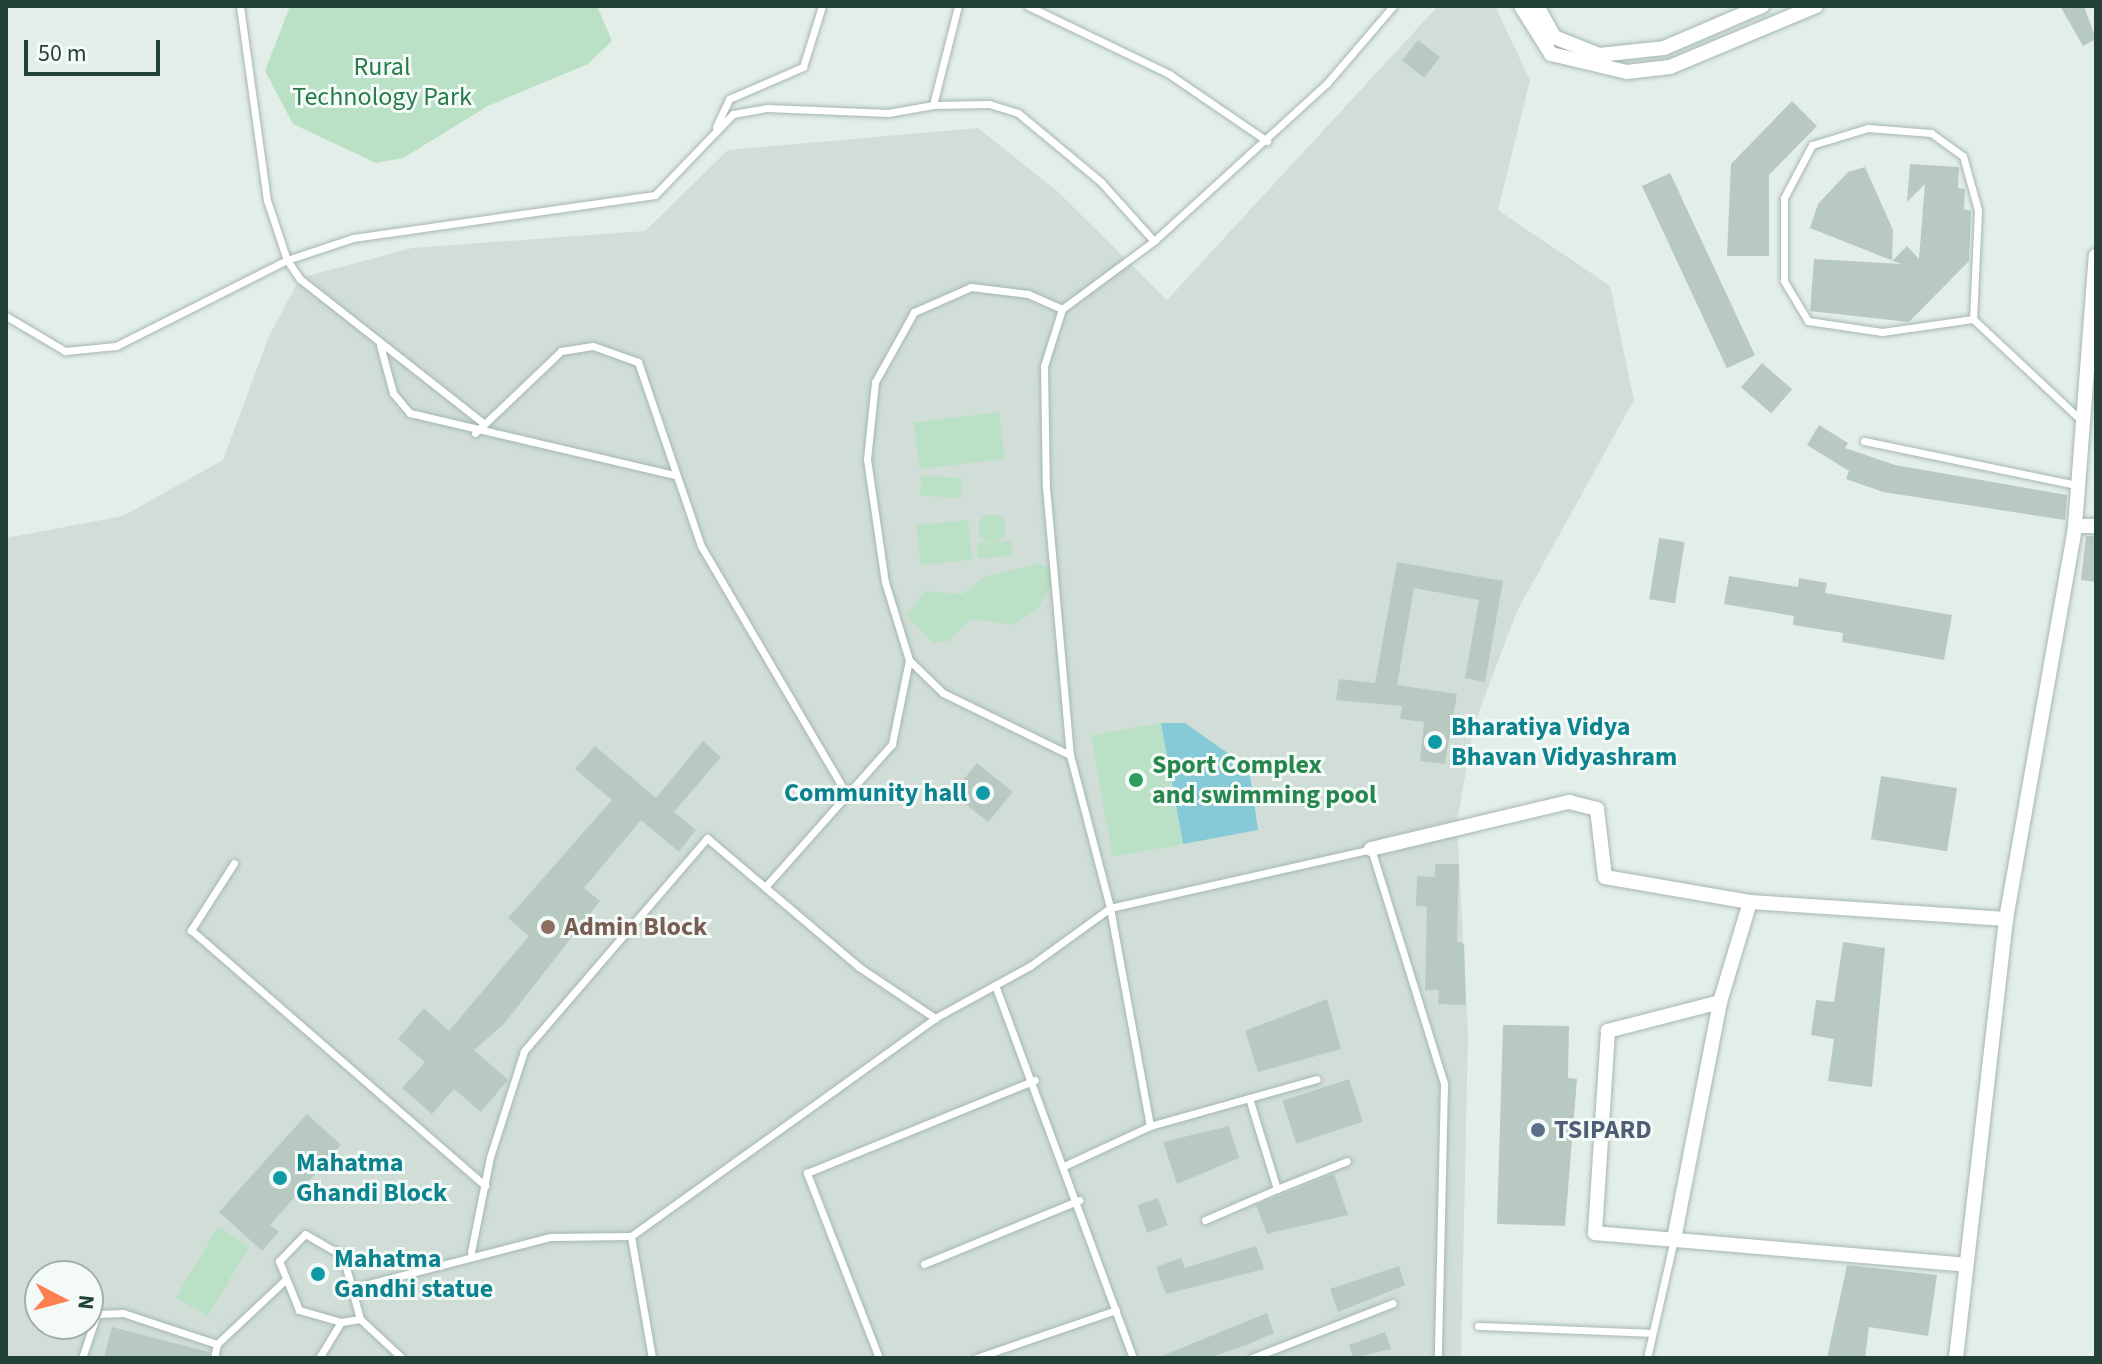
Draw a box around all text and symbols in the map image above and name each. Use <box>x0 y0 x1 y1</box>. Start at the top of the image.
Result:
scale bar <box>28 24 164 74</box>
text: 50 m <box>38 36 87 71</box>
park label: Rural Technology Park <box>292 51 472 112</box>
place label: Bharatiya Vidya Bhavan Vidyashram <box>1451 711 1677 772</box>
marker: Bharatiya Vidya Bhavan Vidyashram <box>1426 733 1444 751</box>
place label: Sport Complex and swimming pool <box>1152 749 1376 810</box>
marker: Sport Complex and swimming pool <box>1127 771 1145 789</box>
place label: Community hall <box>784 777 967 809</box>
marker: Community hall <box>974 784 992 802</box>
place label: Admin Block <box>564 911 707 943</box>
marker: Admin Block <box>539 918 557 936</box>
place label: TSIPARD <box>1554 1114 1652 1146</box>
marker: TSIPARD <box>1529 1121 1547 1139</box>
place label: Mahatma Ghandi Block <box>296 1147 447 1208</box>
marker: Mahatma Ghandi Block <box>271 1169 289 1187</box>
place label: Mahatma Gandhi statue <box>334 1243 493 1304</box>
north arrow <box>24 1260 104 1340</box>
marker: Mahatma Gandhi statue <box>309 1265 327 1283</box>
text: N <box>69 1293 103 1311</box>

